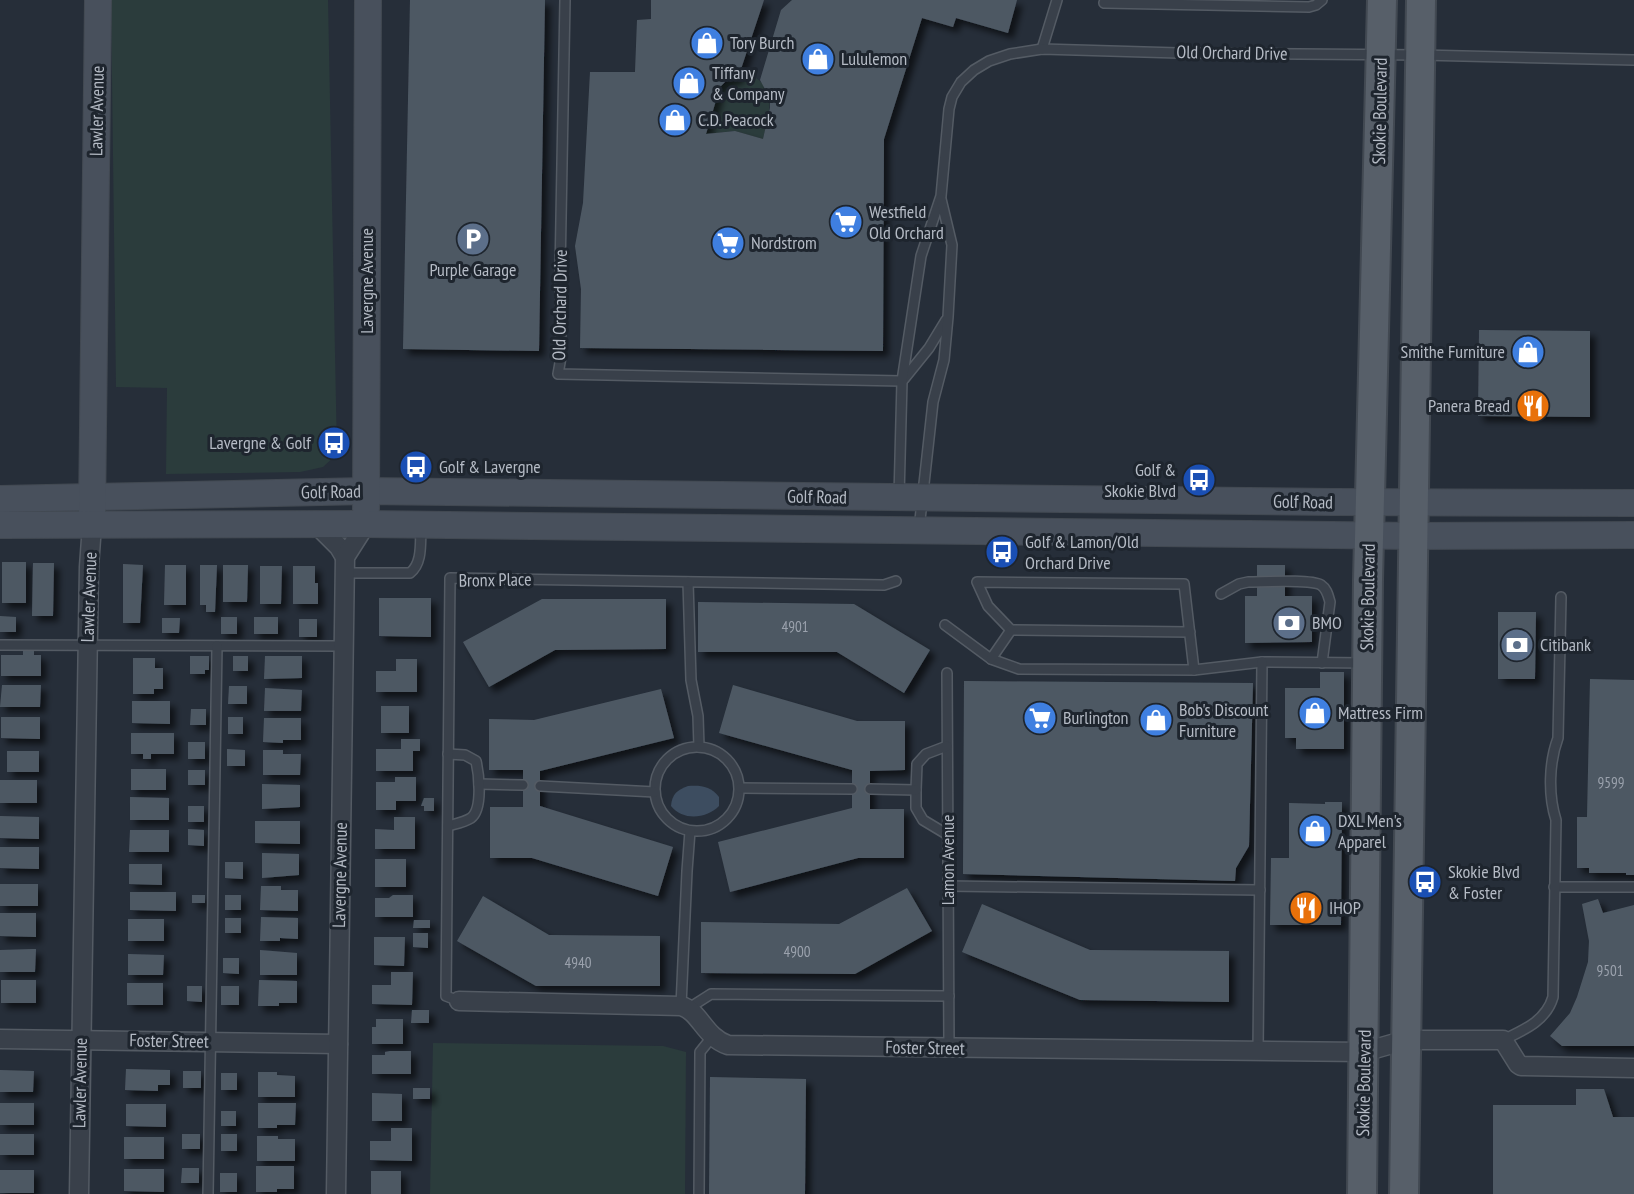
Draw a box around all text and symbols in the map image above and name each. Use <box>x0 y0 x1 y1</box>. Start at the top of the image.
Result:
shop icon: Tory Burch <box>689 25 725 61</box>
place label: Tory Burch <box>730 31 795 54</box>
street label: Old Orchard Drive <box>1176 40 1288 65</box>
shop icon: Lululemon <box>800 41 836 77</box>
place label: Lululemon <box>841 47 907 70</box>
street label: Skokie Boulevard <box>1367 57 1392 165</box>
place label: Tiffany & Company <box>712 61 785 105</box>
shop icon: Tiffany & Company <box>671 65 707 101</box>
street label: Lawler Avenue <box>84 66 109 156</box>
shop icon: C.D. Peacock <box>657 102 693 138</box>
place label: C.D. Peacock <box>698 108 774 131</box>
place label: Westfield Old Orchard <box>869 200 944 244</box>
supermarket icon: Westfield Old Orchard <box>828 204 864 240</box>
parking icon: Purple Garage <box>455 221 491 257</box>
supermarket icon: Nordstrom <box>710 225 746 261</box>
street label: Lavergne Avenue <box>355 228 378 334</box>
place label: Nordstrom <box>751 231 817 254</box>
street label: Old Orchard Drive <box>547 249 572 361</box>
place label: Purple Garage <box>429 258 517 281</box>
shop icon: Smithe Furniture <box>1510 334 1546 370</box>
place label: Smithe Furniture <box>1400 340 1505 363</box>
restaurant icon: Panera Bread <box>1515 388 1551 424</box>
place label: Panera Bread <box>1428 394 1510 417</box>
bus stop icon: Lavergne & Golf <box>316 425 352 461</box>
place label: Lavergne & Golf <box>209 431 312 454</box>
bus stop icon: Golf & Lavergne <box>398 449 434 485</box>
place label: Golf & Lavergne <box>439 455 541 478</box>
place label: Golf & Skokie Blvd <box>1104 458 1176 502</box>
bus stop icon: Golf & Skokie Blvd <box>1181 462 1217 498</box>
street label: Golf Road <box>301 479 361 504</box>
street label: Golf Road <box>787 484 847 509</box>
street label: Golf Road <box>1273 489 1333 514</box>
place label: Golf & Lamon/Old Orchard Drive <box>1025 530 1139 574</box>
bus stop icon: Golf & Lamon/Old Orchard Drive <box>984 534 1020 570</box>
street label: Skokie Boulevard <box>1355 543 1380 651</box>
street label: Lawler Avenue <box>75 551 102 643</box>
street label: Bronx Place <box>458 567 532 592</box>
bank icon: BMO <box>1271 605 1307 641</box>
place label: BMO <box>1312 611 1342 634</box>
house number: 4901 <box>781 617 809 636</box>
bank icon: Citibank <box>1499 627 1535 663</box>
place label: Citibank <box>1540 633 1591 656</box>
shop icon: Mattress Firm <box>1297 695 1333 731</box>
place label: Bob's Discount Furniture <box>1179 698 1268 742</box>
supermarket icon: Burlington <box>1022 700 1058 736</box>
place label: Mattress Firm <box>1338 701 1423 724</box>
shop icon: Bob's Discount Furniture <box>1138 702 1174 738</box>
place label: Burlington <box>1063 706 1128 729</box>
house number: 9599 <box>1597 773 1625 792</box>
place label: DXL Men's Apparel <box>1338 809 1402 853</box>
shop icon: DXL Men's Apparel <box>1297 813 1333 849</box>
street label: Lamon Avenue <box>936 815 959 905</box>
street label: Lavergne Avenue <box>327 822 352 928</box>
place label: Skokie Blvd & Foster <box>1448 860 1520 904</box>
bus stop icon: Skokie Blvd & Foster <box>1407 864 1443 900</box>
restaurant icon: IHOP <box>1288 890 1324 926</box>
place label: IHOP <box>1329 896 1361 919</box>
house number: 4900 <box>783 942 811 961</box>
house number: 4940 <box>564 953 592 972</box>
house number: 9501 <box>1596 961 1624 980</box>
street label: Foster Street <box>129 1028 209 1053</box>
street label: Skokie Boulevard <box>1351 1029 1376 1137</box>
street label: Foster Street <box>885 1035 965 1060</box>
street label: Lawler Avenue <box>67 1038 92 1128</box>

